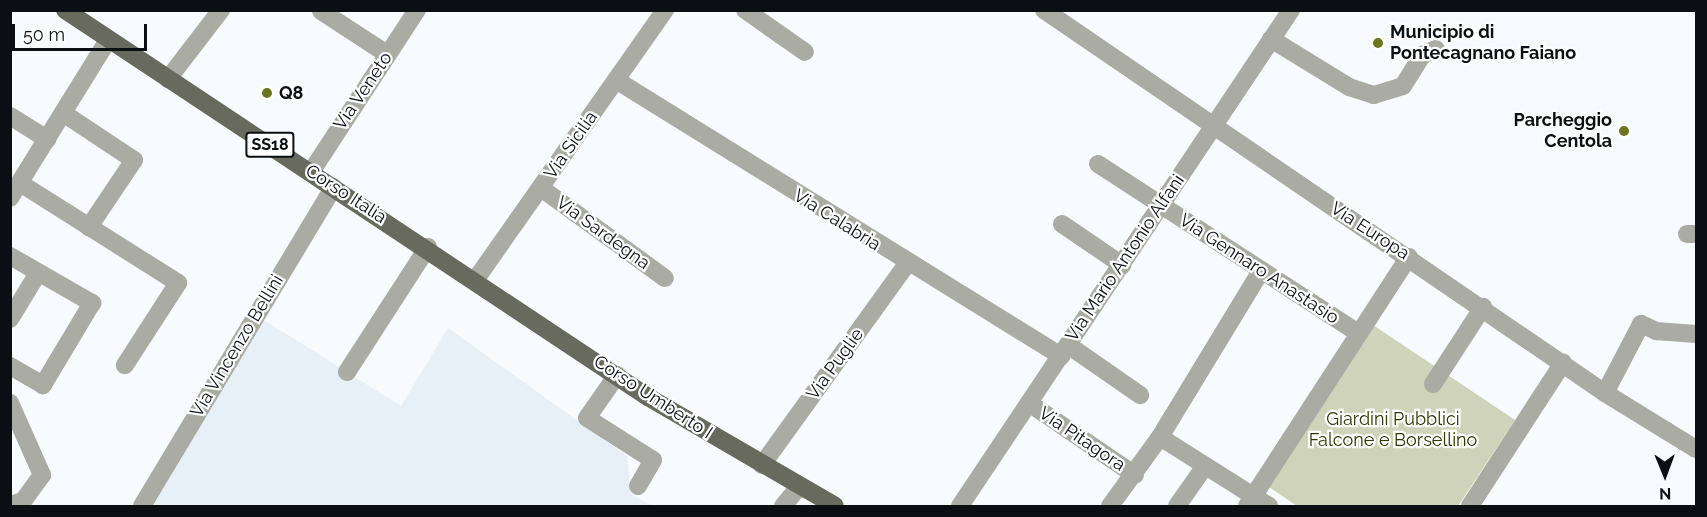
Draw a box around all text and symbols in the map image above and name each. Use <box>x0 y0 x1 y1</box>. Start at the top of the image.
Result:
scale bar <box>15 12 150 50</box>
place label: Municipio di Pontecagnano Faiano <box>1390 22 1576 64</box>
text: 50 m <box>23 24 65 45</box>
marker: Municipio di Pontecagnano Faiano <box>1371 36 1385 50</box>
street label: Via Veneto <box>329 48 397 134</box>
place label: Q8 <box>279 82 303 104</box>
marker: Q8 <box>260 86 274 100</box>
street label: Via Sicilia <box>540 107 602 183</box>
place label: Parcheggio Centola <box>1514 110 1612 152</box>
marker: Parcheggio Centola <box>1617 124 1631 138</box>
road number: SS18 <box>244 132 296 158</box>
street label: Corso Italia <box>301 160 391 228</box>
street label: Via Mario Antonio Alfani <box>1061 170 1189 346</box>
street label: Via Calabria <box>789 185 885 255</box>
street label: Via Sardegna <box>552 192 654 274</box>
street label: Via Europa <box>1327 198 1413 264</box>
street label: Via Gennaro Anastasio <box>1175 209 1343 329</box>
street label: Via Vincenzo Bellini <box>186 271 288 421</box>
street label: Via Puglie <box>802 324 868 404</box>
street label: Corso Umberto I <box>590 351 716 443</box>
street label: Via Pitagora <box>1035 402 1129 476</box>
park label: Giardini Pubblici Falcone e Borsellino <box>1309 409 1477 452</box>
north arrow <box>1635 445 1695 505</box>
text: N <box>1659 484 1672 503</box>

